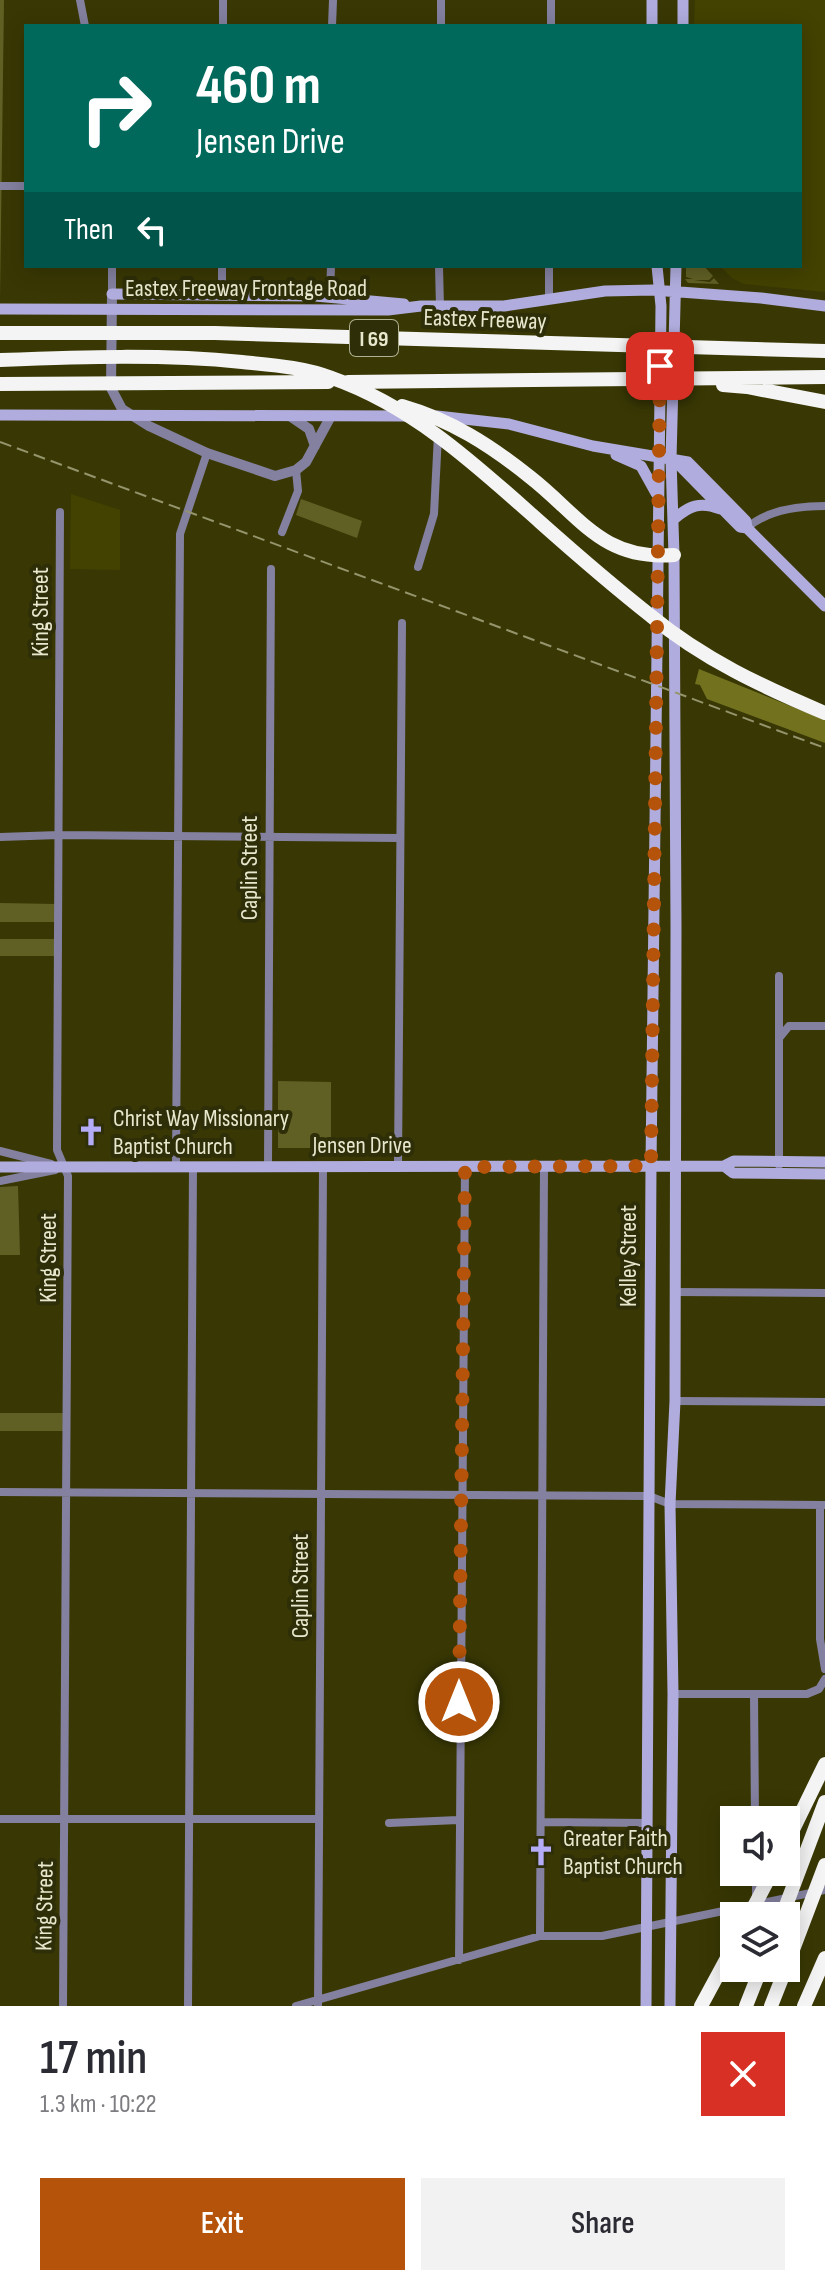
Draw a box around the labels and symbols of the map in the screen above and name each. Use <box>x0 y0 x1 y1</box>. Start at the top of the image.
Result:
street label: Eastex Freeway Frontage Road <box>125 274 367 303</box>
street label: Eastex Freeway <box>423 303 547 336</box>
road number: I 69 <box>350 320 398 356</box>
pin <box>626 332 694 400</box>
street label: King Street <box>26 567 55 657</box>
street label: Caplin Street <box>235 816 264 920</box>
place label: Christ Way Missionary Baptist Church <box>113 1104 289 1161</box>
church icon: Christ Way Missionary Baptist Church <box>76 1117 106 1147</box>
street label: Jensen Drive <box>311 1131 412 1160</box>
street label: Kelley Street <box>614 1205 643 1307</box>
street label: King Street <box>34 1213 63 1303</box>
street label: Caplin Street <box>286 1534 315 1638</box>
position arrow <box>417 1660 501 1744</box>
place label: Greater Faith Baptist Church <box>563 1824 683 1881</box>
church icon: Greater Faith Baptist Church <box>526 1837 556 1867</box>
street label: King Street <box>29 1861 60 1951</box>

